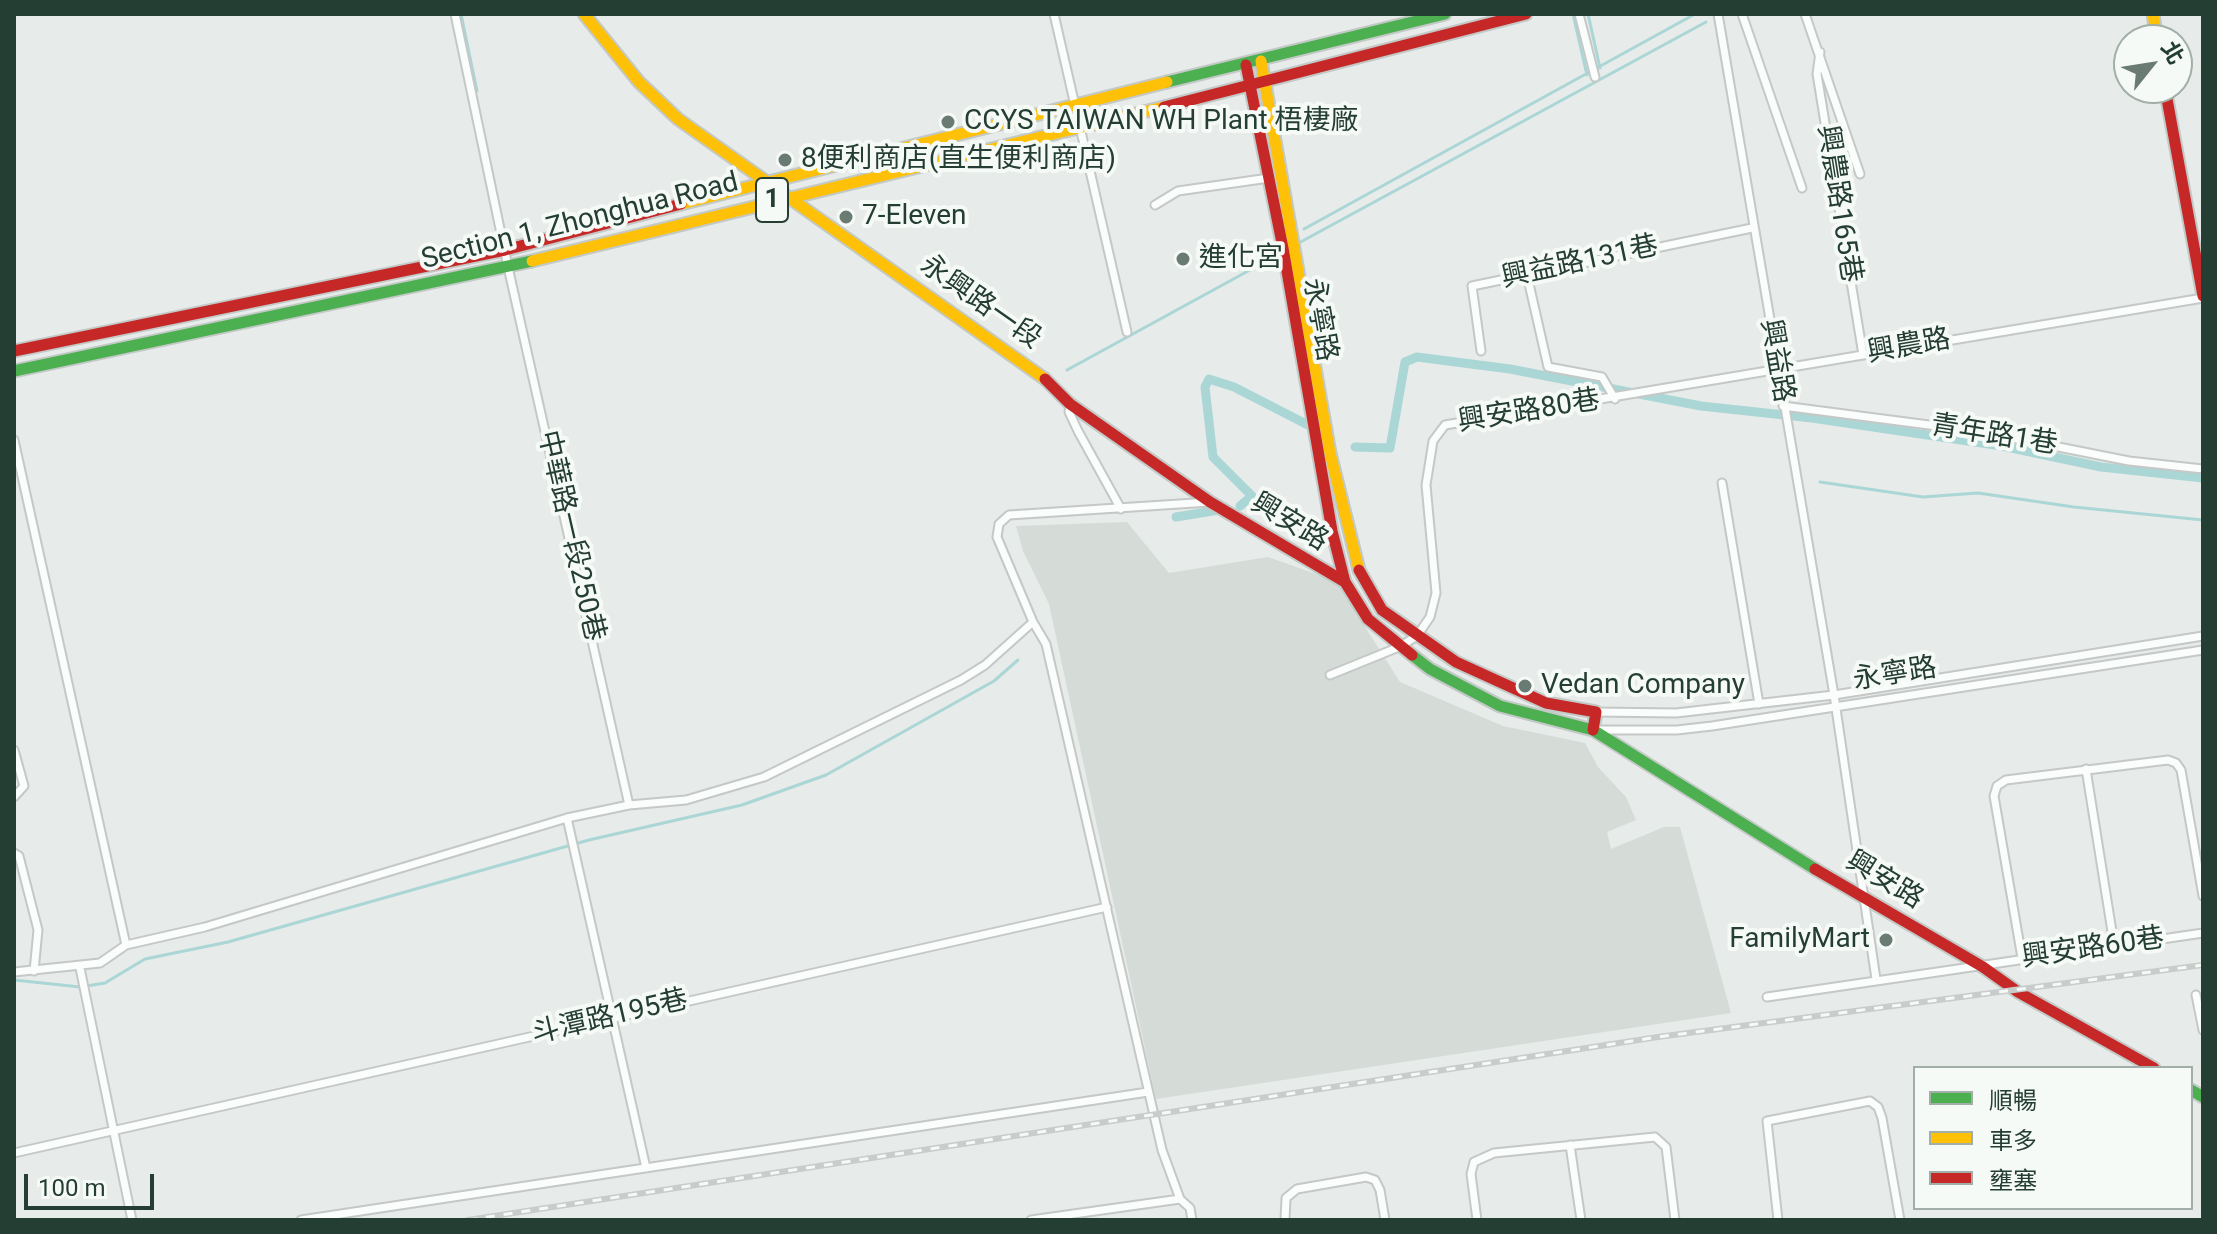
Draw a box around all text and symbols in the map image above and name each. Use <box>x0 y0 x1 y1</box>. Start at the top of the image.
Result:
north arrow <box>2113 24 2193 104</box>
text: 北 <box>2156 37 2189 69</box>
place label: CCYS TAIWAN WH Plant 梧棲廠 <box>964 105 1359 139</box>
marker: CCYS TAIWAN WH Plant 梧棲廠 <box>939 113 957 131</box>
street label: 興農路165巷 <box>1809 123 1867 285</box>
place label: 8便利商店(直生便利商店) <box>801 143 1116 177</box>
marker: 8便利商店(直生便利商店) <box>776 151 794 169</box>
street label: Section 1, Zhonghua Road <box>418 166 742 278</box>
road number: 1 <box>756 178 788 222</box>
place label: 7-Eleven <box>862 200 967 234</box>
marker: 7-Eleven <box>837 208 855 226</box>
street label: 興益路131巷 <box>1499 230 1661 296</box>
place label: 進化宮 <box>1199 242 1283 276</box>
street label: 永興路一段 <box>913 249 1047 357</box>
marker: 進化宮 <box>1174 250 1192 268</box>
street label: 永寧路 <box>1295 276 1343 364</box>
street label: 興益路 <box>1752 317 1800 405</box>
street label: 興農路 <box>1865 323 1953 371</box>
street label: 興安路80巷 <box>1456 384 1602 440</box>
street label: 青年路1巷 <box>1928 409 2060 463</box>
street label: 中華路一段250巷 <box>529 427 611 645</box>
street label: 興安路 <box>1244 487 1334 559</box>
street label: 永寧路 <box>1851 652 1939 698</box>
place label: Vedan Company <box>1541 669 1745 703</box>
marker: Vedan Company <box>1516 677 1534 695</box>
street label: 興安路 <box>1839 845 1929 917</box>
street label: 興安路60巷 <box>2020 922 2166 976</box>
place label: FamilyMart <box>1729 923 1870 957</box>
marker: FamilyMart <box>1877 931 1895 949</box>
street label: 斗潭路195巷 <box>529 984 691 1052</box>
legend <box>1913 1066 2193 1210</box>
text: 順暢 <box>1989 1087 2037 1115</box>
text: 車多 <box>1989 1127 2037 1155</box>
scale bar <box>28 1158 158 1208</box>
text: 壅塞 <box>1989 1167 2037 1195</box>
text: 100 m <box>38 1174 105 1202</box>

